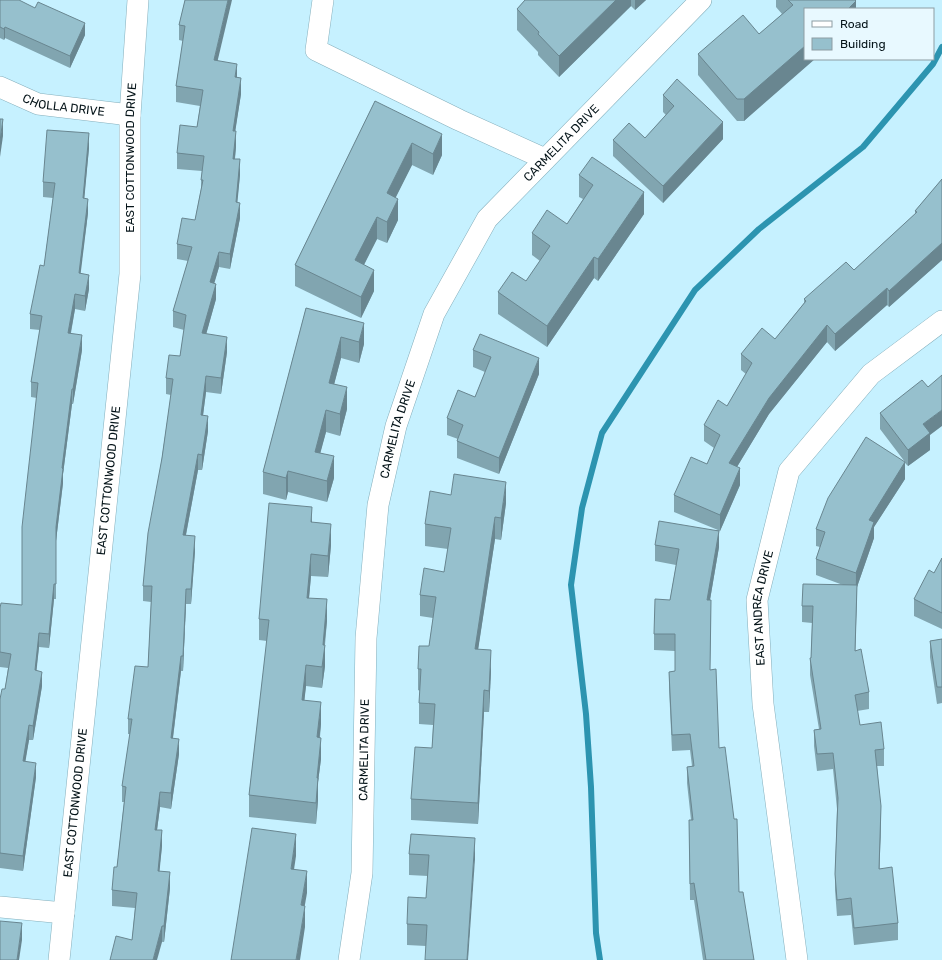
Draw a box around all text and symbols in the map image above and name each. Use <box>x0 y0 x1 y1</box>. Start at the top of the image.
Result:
legend <box>804 8 934 60</box>
text: Road <box>840 17 868 31</box>
text: Building <box>840 37 886 51</box>
street label: EAST COTTONWOOD DRIVE <box>123 82 139 233</box>
street label: CHOLLA DRIVE <box>20 91 105 119</box>
street label: CARMELITA DRIVE <box>521 102 602 184</box>
street label: CARMELITA DRIVE <box>377 378 418 480</box>
street label: EAST COTTONWOOD DRIVE <box>94 405 123 556</box>
street label: EAST ANDREA DRIVE <box>750 549 776 666</box>
street label: CARMELITA DRIVE <box>356 699 372 801</box>
street label: EAST COTTONWOOD DRIVE <box>61 728 90 878</box>

